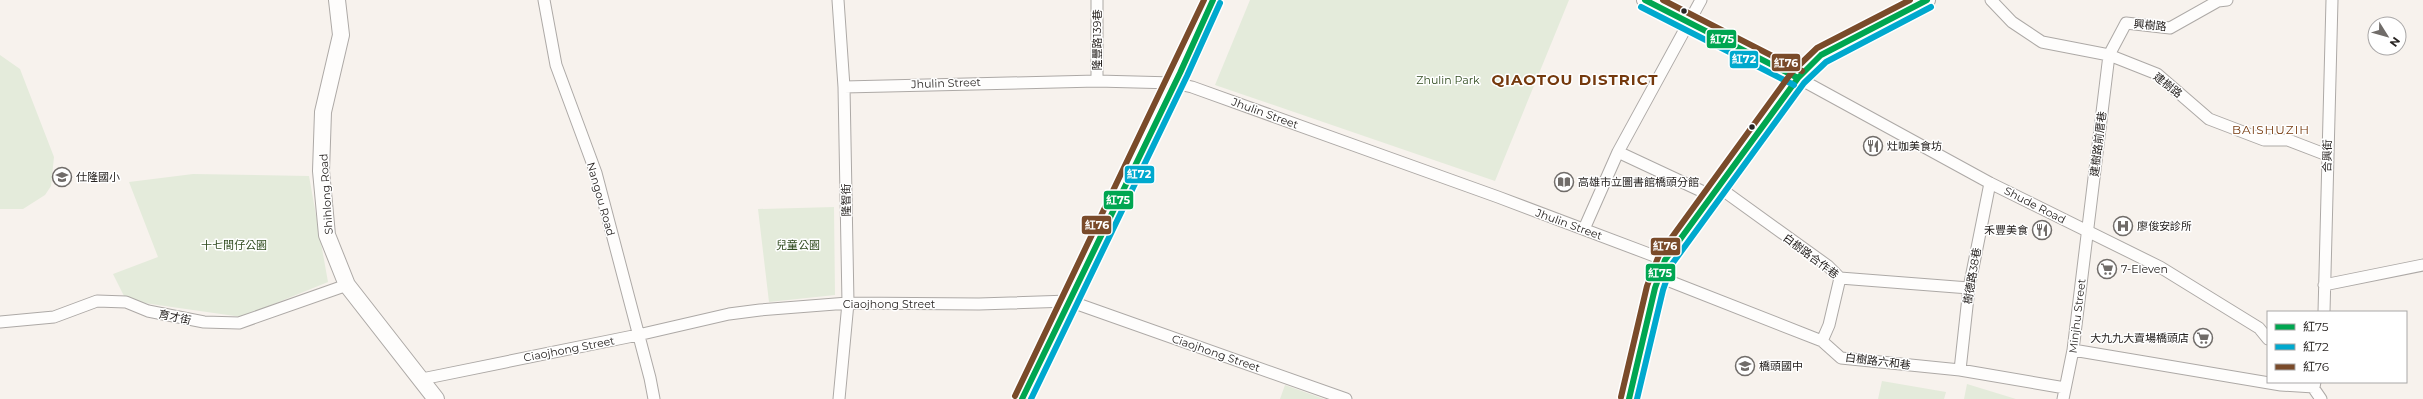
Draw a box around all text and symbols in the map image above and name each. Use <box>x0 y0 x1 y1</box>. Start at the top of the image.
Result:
unlabelled marker <box>1679 6 1689 16</box>
street label: 隆豐路139巷 <box>1090 10 1104 70</box>
north arrow <box>2367 16 2407 56</box>
street label: 興樹路 <box>2133 17 2167 33</box>
line badge: 紅75 <box>1706 29 1737 49</box>
text: 紅75 <box>1710 32 1735 46</box>
text: N <box>2387 34 2403 50</box>
line badge: 紅72 <box>1729 50 1759 69</box>
text: 紅72 <box>1732 52 1757 66</box>
line badge: 紅76 <box>1771 53 1801 72</box>
text: 紅76 <box>1774 56 1798 70</box>
street label: 建樹路 <box>2151 69 2185 101</box>
district label: QIAOTOU DISTRICT <box>1491 70 1659 89</box>
park label: Zhulin Park <box>1416 73 1480 87</box>
street label: Jhulin Street <box>910 75 982 91</box>
street label: Jhulin Street <box>1229 94 1301 132</box>
street label: 建樹路前厝巷 <box>2087 110 2109 178</box>
unlabelled marker <box>1747 122 1757 132</box>
district label: BAISHUZIH <box>2232 122 2310 137</box>
restaurant icon: 灶咖美食坊 <box>1862 135 1884 157</box>
place label: 灶咖美食坊 <box>1887 139 1942 153</box>
street label: 合興街 <box>2320 139 2334 173</box>
street label: Shihlong Road <box>316 153 336 235</box>
street label: Nangou Road <box>584 160 618 238</box>
line badge: 紅72 <box>1124 165 1155 184</box>
school or university icon: 仕隆國小 <box>51 166 73 188</box>
text: 紅72 <box>1127 167 1152 181</box>
place label: 仕隆國小 <box>76 170 120 184</box>
library icon: 高雄市立圖書館橋頭分館 <box>1553 171 1575 193</box>
place label: 高雄市立圖書館橋頭分館 <box>1578 175 1699 189</box>
street label: 隆智街 <box>839 183 853 217</box>
street label: Shude Road <box>2002 183 2068 227</box>
line badge: 紅75 <box>1103 190 1134 210</box>
text: 紅75 <box>1106 193 1131 207</box>
street label: Jhulin Street <box>1533 205 1605 243</box>
line badge: 紅76 <box>1081 215 1112 235</box>
hospital icon: 廖俊安診所 <box>2112 215 2134 237</box>
text: 紅76 <box>1085 218 1109 232</box>
restaurant icon: 禾豐美食 <box>2031 219 2053 241</box>
place label: 廖俊安診所 <box>2137 219 2192 233</box>
place label: 禾豐美食 <box>1984 223 2028 237</box>
street label: 白樹路合作巷 <box>1780 231 1842 281</box>
line badge: 紅76 <box>1650 237 1681 256</box>
park label: 十七間仔公園 <box>201 238 267 252</box>
park label: 兒童公園 <box>776 238 820 252</box>
text: 紅76 <box>1653 239 1677 253</box>
street label: 樹德路38巷 <box>1960 247 1984 305</box>
supermarket icon: 7-Eleven <box>2096 258 2118 280</box>
place label: 7-Eleven <box>2121 262 2168 276</box>
line badge: 紅75 <box>1645 263 1676 282</box>
text: 紅75 <box>1648 266 1673 280</box>
street label: Minjhu Street <box>2065 277 2089 354</box>
street label: Ciaojhong Street <box>843 297 936 311</box>
street label: 育才街 <box>157 307 193 327</box>
legend <box>2267 311 2407 383</box>
text: 紅75 <box>2303 319 2329 334</box>
supermarket icon: 大九九大賣場橋頭店 <box>2192 327 2214 349</box>
street label: Ciaojhong Street <box>1170 331 1263 375</box>
place label: 大九九大賣場橋頭店 <box>2090 331 2189 345</box>
street label: Ciaojhong Street <box>522 333 616 365</box>
text: 紅72 <box>2303 339 2329 354</box>
street label: 白樹路六和巷 <box>1844 350 1912 372</box>
school or university icon: 橋頭國中 <box>1734 355 1756 377</box>
place label: 橋頭國中 <box>1759 359 1803 373</box>
text: 紅76 <box>2303 359 2329 374</box>

